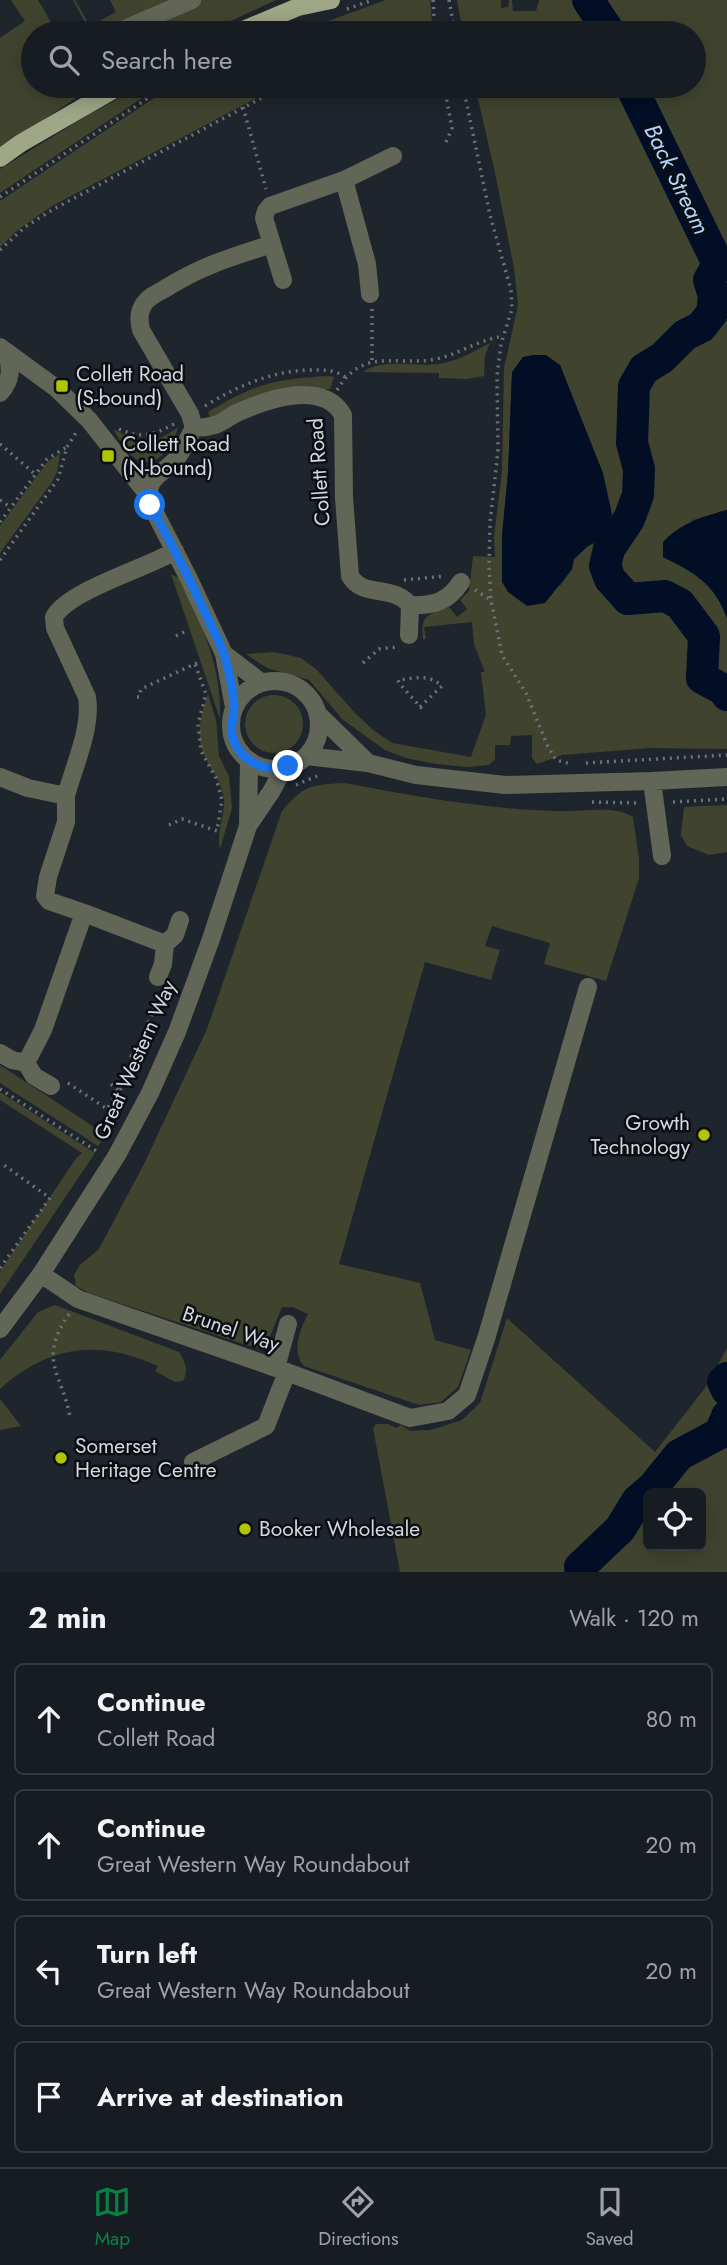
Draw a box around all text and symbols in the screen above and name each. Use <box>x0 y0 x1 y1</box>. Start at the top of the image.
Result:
search box <box>21 21 706 98</box>
icon: search <box>45 41 83 79</box>
text: Search here <box>101 41 233 79</box>
water label: Back Stream <box>636 118 718 240</box>
place label: Collett Road (S-bound) <box>76 359 184 413</box>
marker: Collett Road (S-bound) <box>54 378 70 394</box>
street label: Collett Road <box>300 417 338 527</box>
place label: Collett Road (N-bound) <box>122 429 230 483</box>
marker: Collett Road (N-bound) <box>100 448 116 464</box>
route start <box>134 489 165 520</box>
route end <box>272 750 303 781</box>
street label: Great Western Way <box>86 975 184 1145</box>
place label: Growth Technology <box>590 1108 691 1162</box>
marker: Growth Technology <box>696 1127 712 1143</box>
street label: Brunel Way <box>178 1298 284 1360</box>
place label: Somerset Heritage Centre <box>75 1431 217 1485</box>
marker: Somerset Heritage Centre <box>53 1450 69 1466</box>
map controls <box>643 1488 706 1551</box>
button: locate <box>643 1488 706 1551</box>
place label: Booker Wholesale <box>259 1514 420 1544</box>
marker: Booker Wholesale <box>237 1521 253 1537</box>
text: 2 min <box>28 1596 107 1639</box>
text: Walk · 120 m <box>569 1601 699 1635</box>
text: Continue <box>97 1683 206 1721</box>
icon: ahead <box>30 1700 68 1738</box>
text: 80 m <box>646 1702 697 1736</box>
text: Collett Road <box>97 1721 215 1755</box>
text: Continue <box>97 1809 206 1847</box>
icon: ahead <box>30 1826 68 1864</box>
text: 20 m <box>645 1828 697 1862</box>
text: Great Western Way Roundabout <box>97 1847 409 1881</box>
text: Turn left <box>97 1935 197 1973</box>
icon: left <box>30 1952 68 1990</box>
text: 20 m <box>645 1954 697 1988</box>
text: Great Western Way Roundabout <box>97 1973 409 2007</box>
icon: arrive <box>30 2078 68 2116</box>
text: Arrive at destination <box>97 2078 344 2116</box>
tab: Map <box>93 2183 131 2252</box>
tab: Directions <box>318 2183 399 2252</box>
tab: Saved <box>585 2183 634 2252</box>

